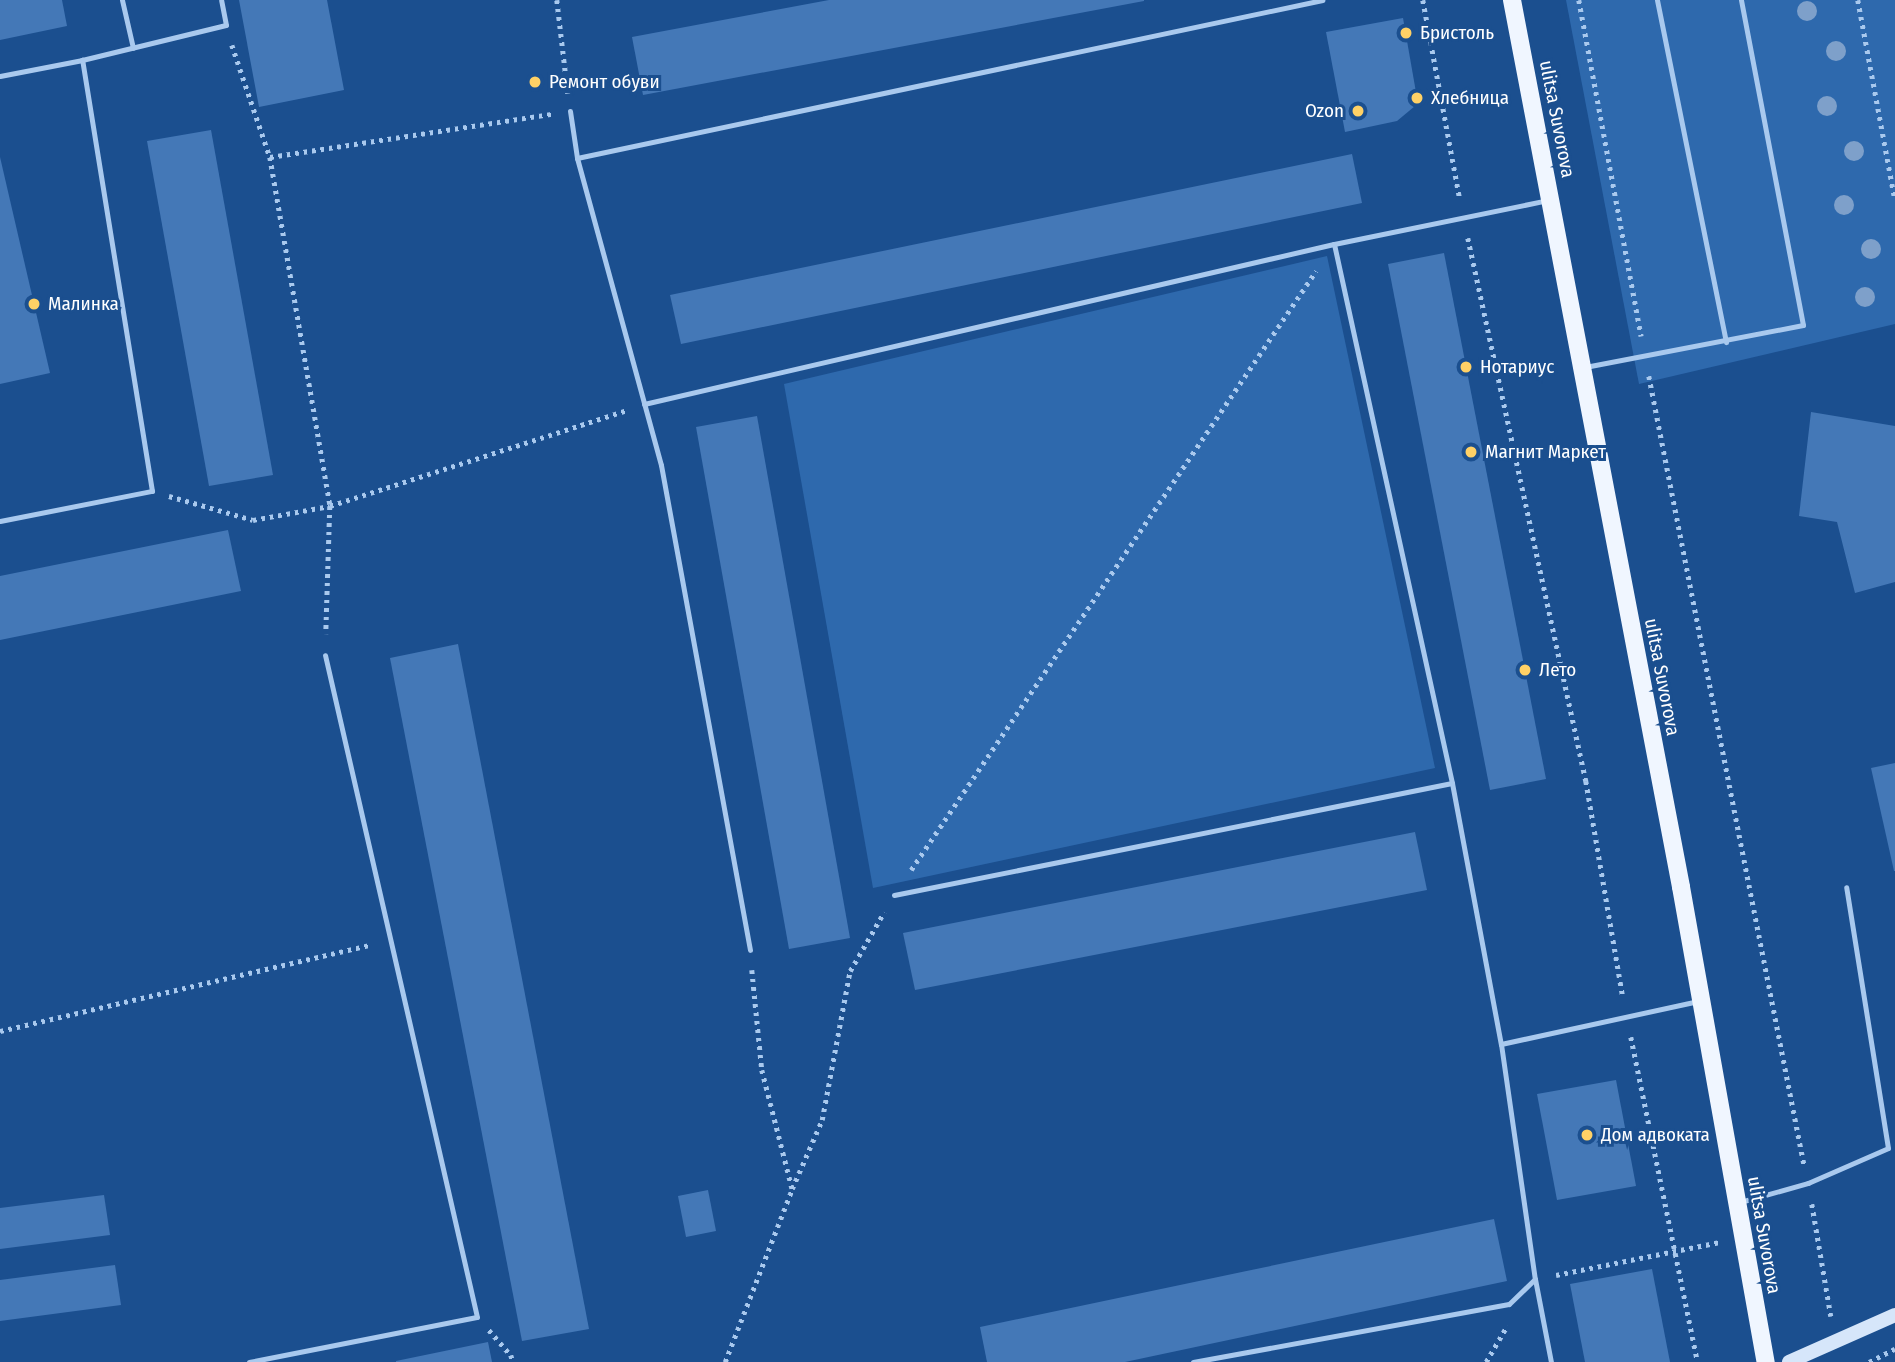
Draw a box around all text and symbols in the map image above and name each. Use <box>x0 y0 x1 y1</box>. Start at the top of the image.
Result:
place label: Бристоль <box>1420 22 1494 44</box>
marker: Бристоль <box>1398 25 1414 41</box>
street label: ulitsa Suvorova <box>1534 58 1580 180</box>
place label: Ремонт обуви <box>549 71 660 93</box>
marker: Ремонт обуви <box>527 74 543 90</box>
place label: Хлебница <box>1431 87 1509 109</box>
marker: Хлебница <box>1409 90 1425 106</box>
place label: Ozon <box>1305 100 1344 122</box>
marker: Ozon <box>1350 103 1366 119</box>
place label: Малинка <box>48 293 119 315</box>
marker: Малинка <box>26 296 42 312</box>
place label: Нотариус <box>1480 356 1554 378</box>
marker: Нотариус <box>1458 359 1474 375</box>
place label: Магнит Маркет <box>1485 441 1606 463</box>
marker: Магнит Маркет <box>1463 444 1479 460</box>
street label: ulitsa Suvorova <box>1639 616 1685 738</box>
place label: Лето <box>1539 659 1576 681</box>
marker: Лето <box>1517 662 1533 678</box>
place label: Дом адвоката <box>1601 1124 1710 1146</box>
marker: Дом адвоката <box>1579 1127 1595 1143</box>
street label: ulitsa Suvorova <box>1742 1174 1786 1296</box>

